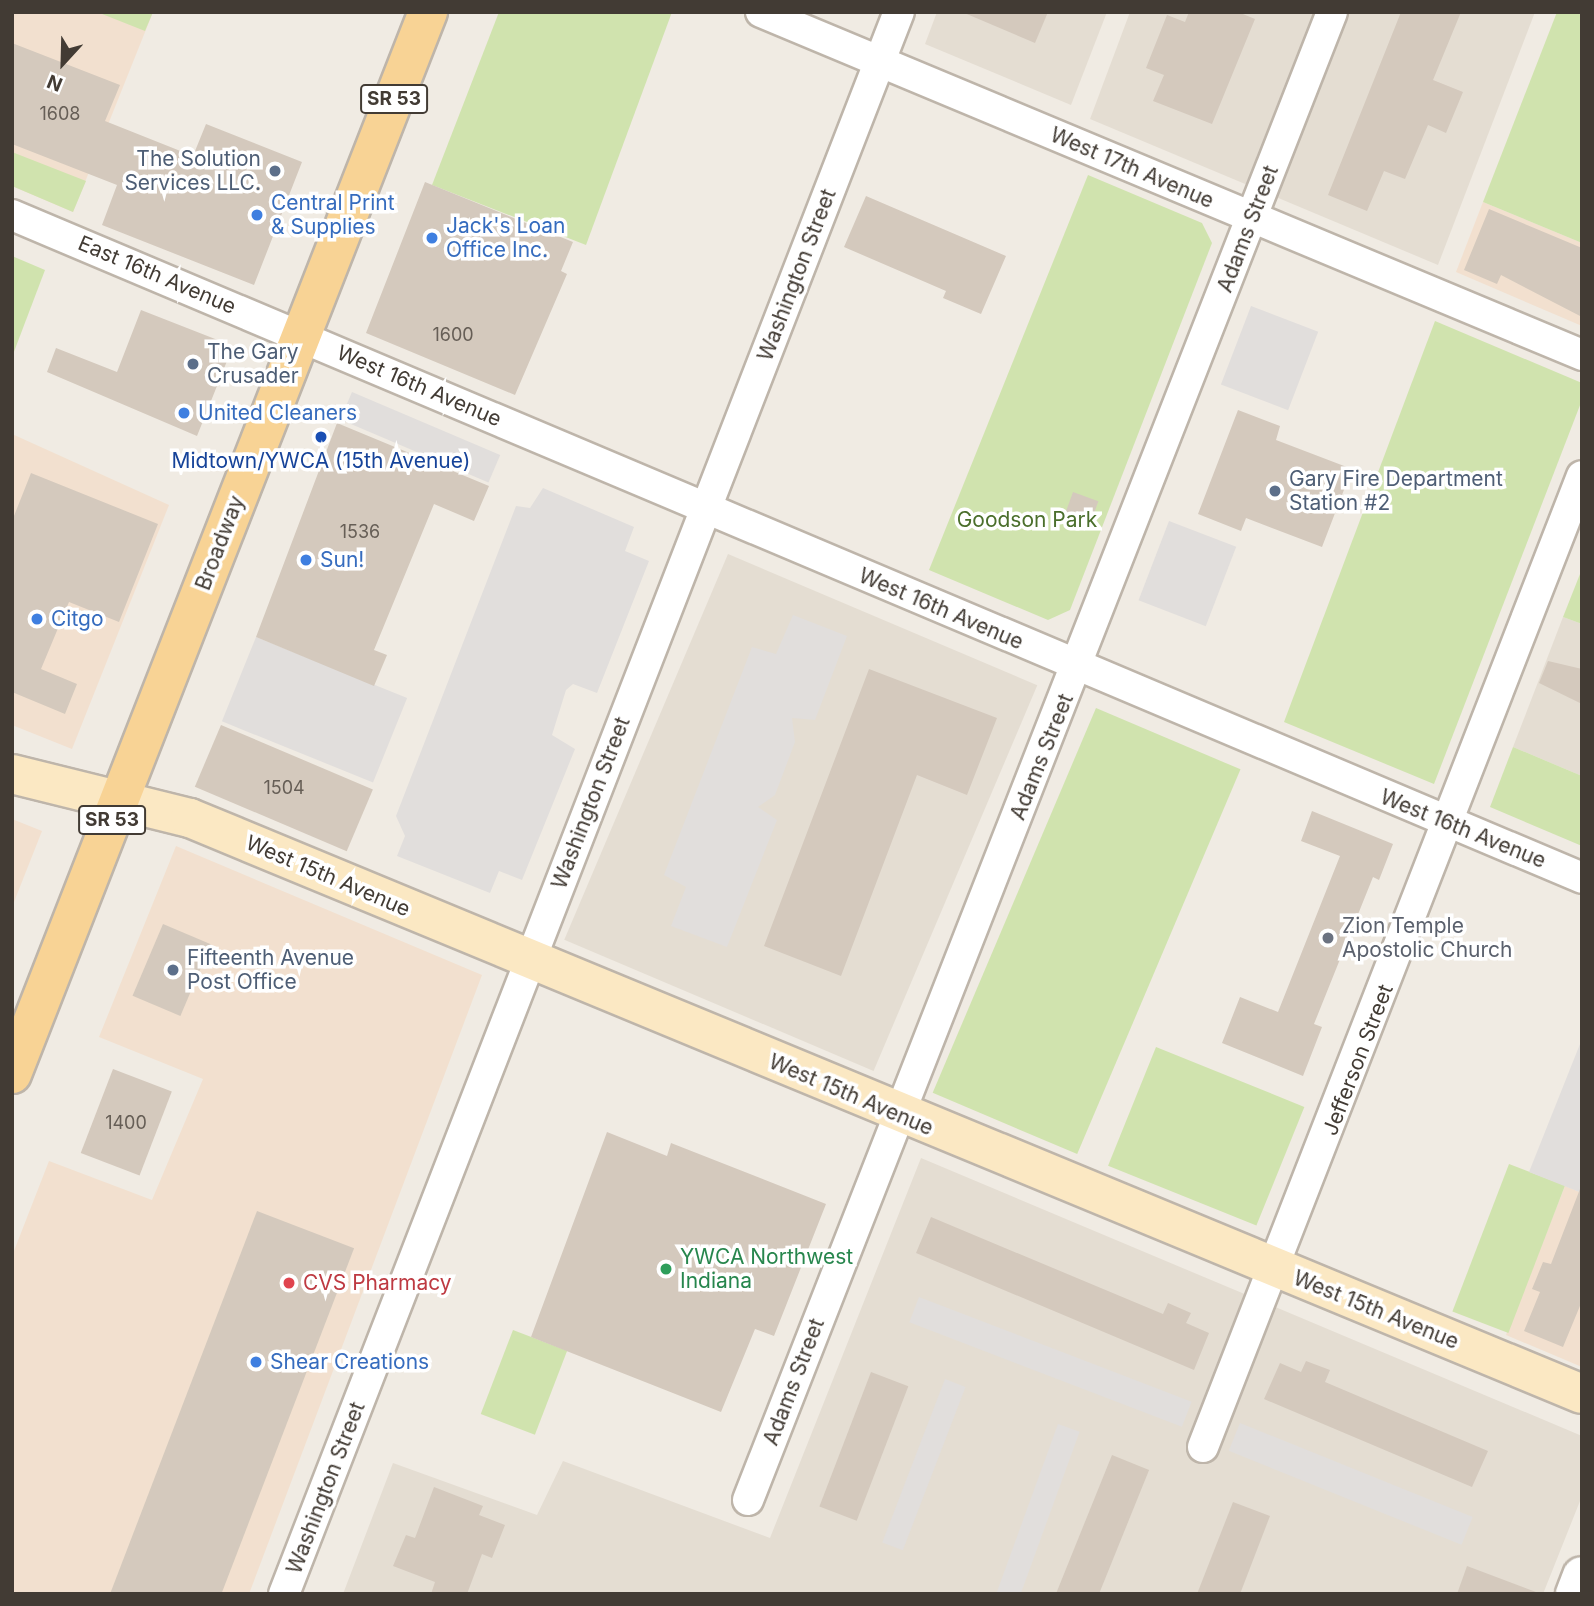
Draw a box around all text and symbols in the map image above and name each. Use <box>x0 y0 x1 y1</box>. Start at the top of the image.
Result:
north arrow <box>28 28 98 98</box>
text: N <box>44 70 66 96</box>
road number: SR 53 <box>359 83 429 114</box>
house number: 1608 <box>40 103 80 125</box>
street label: West 17th Avenue <box>1046 122 1218 214</box>
place label: The Solution Services LLC. <box>124 146 261 196</box>
street label: Adams Street <box>1212 162 1284 296</box>
marker: The Solution Services LLC. <box>267 163 283 179</box>
street label: Washington Street <box>753 185 841 365</box>
place label: Central Print & Supplies <box>271 190 395 240</box>
marker: Central Print & Supplies <box>249 207 265 223</box>
place label: Jack's Loan Office Inc. <box>446 213 565 263</box>
street label: East 16th Avenue <box>74 230 240 320</box>
marker: Jack's Loan Office Inc. <box>424 230 440 246</box>
house number: 1600 <box>432 324 474 346</box>
place label: The Gary Crusader <box>207 339 299 389</box>
street label: West 16th Avenue <box>333 340 505 432</box>
marker: The Gary Crusader <box>185 356 201 372</box>
place label: United Cleaners <box>198 400 357 426</box>
marker: United Cleaners <box>176 405 192 421</box>
marker: Midtown/YWCA (15th Avenue) <box>313 429 329 445</box>
place label: Midtown/YWCA (15th Avenue) <box>172 448 470 474</box>
place label: Gary Fire Department Station #2 <box>1289 466 1503 516</box>
marker: Gary Fire Department Station #2 <box>1267 483 1283 499</box>
street label: Broadway <box>190 492 250 594</box>
park label: Goodson Park <box>957 507 1097 533</box>
house number: 1536 <box>340 521 380 543</box>
place label: Sun! <box>320 547 364 573</box>
marker: Sun! <box>298 552 314 568</box>
street label: West 16th Avenue <box>855 563 1027 655</box>
place label: Citgo <box>51 606 104 632</box>
marker: Citgo <box>29 611 45 627</box>
street label: Adams Street <box>1005 690 1079 824</box>
street label: Washington Street <box>547 713 635 893</box>
house number: 1504 <box>263 777 305 799</box>
street label: West 16th Avenue <box>1377 784 1549 874</box>
road number: SR 53 <box>77 804 147 835</box>
street label: West 15th Avenue <box>242 830 414 922</box>
place label: Zion Temple Apostolic Church <box>1342 913 1513 963</box>
marker: Zion Temple Apostolic Church <box>1320 930 1336 946</box>
place label: Fifteenth Avenue Post Office <box>187 945 354 995</box>
marker: Fifteenth Avenue Post Office <box>165 962 181 978</box>
street label: Jefferson Street <box>1318 981 1398 1139</box>
street label: West 15th Avenue <box>765 1049 937 1141</box>
house number: 1400 <box>105 1112 147 1134</box>
place label: YWCA Northwest Indiana <box>680 1244 853 1294</box>
marker: YWCA Northwest Indiana <box>658 1261 674 1277</box>
street label: West 15th Avenue <box>1290 1265 1462 1355</box>
place label: CVS Pharmacy <box>303 1270 452 1296</box>
marker: CVS Pharmacy <box>281 1275 297 1291</box>
street label: Adams Street <box>758 1315 830 1449</box>
place label: Shear Creations <box>270 1349 429 1375</box>
marker: Shear Creations <box>248 1354 264 1370</box>
street label: Washington Street <box>282 1398 370 1578</box>

